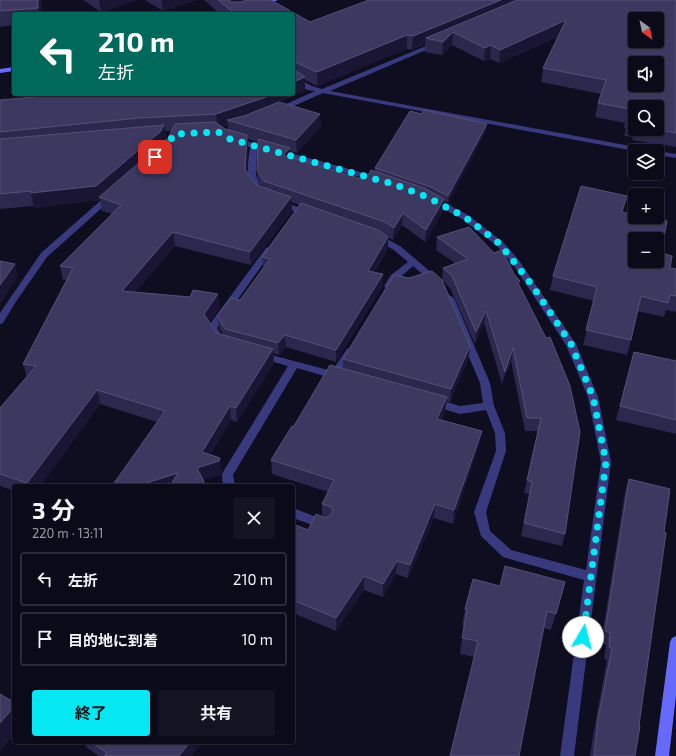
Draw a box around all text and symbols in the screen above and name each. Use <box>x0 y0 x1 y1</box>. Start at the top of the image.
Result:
north arrow <box>628 12 664 48</box>
map controls <box>628 12 664 268</box>
text: 210 m <box>98 24 175 58</box>
icon: left <box>32 28 84 80</box>
button: sound <box>628 56 664 92</box>
text: 左折 <box>98 61 134 83</box>
button: search <box>628 100 664 136</box>
pin <box>138 140 172 174</box>
button: layers <box>628 144 664 180</box>
icon: arrive <box>144 146 166 168</box>
button: + <box>628 188 664 224</box>
button: − <box>628 232 664 268</box>
text: 3 分 <box>32 495 75 524</box>
button: close <box>233 497 275 539</box>
text: 220 m · 13:11 <box>32 525 103 541</box>
icon: left <box>34 568 56 590</box>
text: 210 m <box>233 570 273 588</box>
text: 左折 <box>68 571 98 589</box>
position arrow <box>562 616 604 658</box>
icon: arrive <box>34 628 56 650</box>
text: 10 m <box>241 630 273 648</box>
text: 目的地に到着 <box>68 631 158 649</box>
button: 終了 <box>32 690 150 736</box>
button: 共有 <box>158 690 275 736</box>

